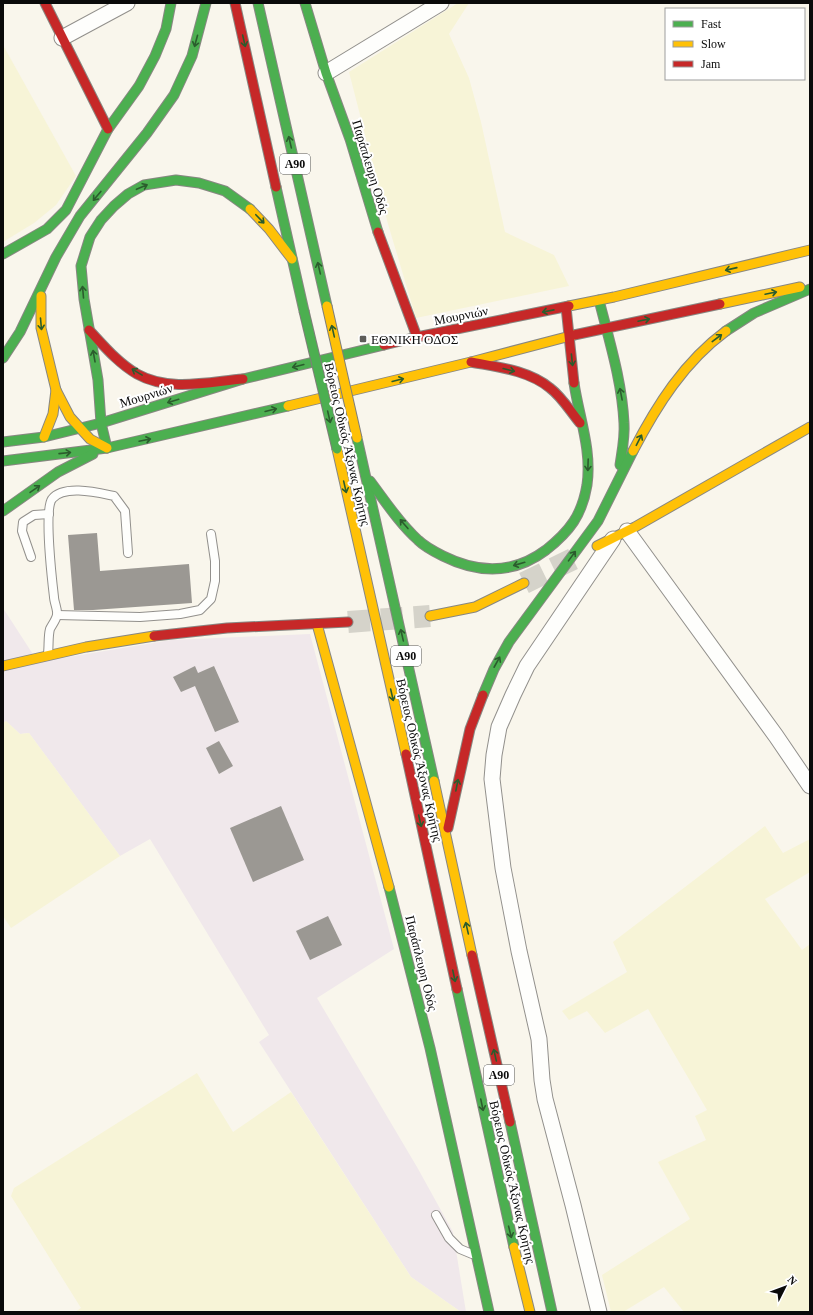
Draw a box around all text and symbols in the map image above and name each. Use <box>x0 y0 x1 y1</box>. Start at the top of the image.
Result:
legend <box>665 8 805 80</box>
text: Fast <box>701 17 722 31</box>
one-way arrow <box>192 34 199 47</box>
one-way arrow <box>240 34 248 47</box>
text: Slow <box>701 37 726 51</box>
text: Jam <box>701 57 721 71</box>
street label: Παράπλευρη Οδός <box>349 118 392 217</box>
one-way arrow <box>285 135 293 148</box>
road number: Α90 <box>280 154 310 174</box>
one-way arrow <box>136 183 148 190</box>
one-way arrow <box>92 191 101 202</box>
one-way arrow <box>255 214 265 224</box>
one-way arrow <box>314 262 322 275</box>
one-way arrow <box>725 266 738 274</box>
one-way arrow <box>79 286 87 299</box>
one-way arrow <box>764 289 777 297</box>
street label: Μουρνιών <box>433 303 490 328</box>
one-way arrow <box>542 307 555 315</box>
one-way arrow <box>637 315 650 323</box>
one-way arrow <box>37 317 44 330</box>
one-way arrow <box>329 325 337 338</box>
place label: ΕΘΝΙΚΗ ΟΔΟΣ <box>371 332 458 347</box>
one-way arrow <box>712 333 723 342</box>
marker: ΕΘΝΙΚΗ ΟΔΟΣ <box>358 334 368 344</box>
one-way arrow <box>89 350 97 363</box>
one-way arrow <box>568 353 575 366</box>
street label: Βόρειος Οδικός Άξονας Κρήτης <box>321 361 374 528</box>
one-way arrow <box>292 363 305 370</box>
one-way arrow <box>131 367 143 375</box>
one-way arrow <box>502 367 515 374</box>
one-way arrow <box>391 375 404 383</box>
street label: Μουρνιών <box>118 380 175 411</box>
one-way arrow <box>617 387 625 400</box>
one-way arrow <box>167 398 180 405</box>
one-way arrow <box>265 406 278 414</box>
one-way arrow <box>326 410 333 423</box>
one-way arrow <box>636 434 643 446</box>
one-way arrow <box>138 435 151 443</box>
one-way arrow <box>58 449 71 456</box>
one-way arrow <box>584 458 592 471</box>
one-way arrow <box>342 481 350 494</box>
one-way arrow <box>29 485 40 493</box>
one-way arrow <box>399 519 408 530</box>
one-way arrow <box>568 551 576 562</box>
one-way arrow <box>513 561 526 568</box>
one-way arrow <box>397 629 405 642</box>
road number: Α90 <box>391 646 421 666</box>
one-way arrow <box>494 657 502 669</box>
street label: Βόρειος Οδικός Άξονας Κρήτης <box>393 677 446 844</box>
one-way arrow <box>388 688 396 701</box>
one-way arrow <box>453 779 461 792</box>
one-way arrow <box>417 815 425 828</box>
street label: Παράπλευρη Οδός <box>402 914 441 1013</box>
one-way arrow <box>462 922 470 935</box>
one-way arrow <box>450 969 458 982</box>
one-way arrow <box>490 1049 498 1062</box>
road number: Α90 <box>484 1065 514 1085</box>
one-way arrow <box>478 1098 486 1111</box>
street label: Βόρειος Οδικός Άξονας Κρήτης <box>486 1099 539 1266</box>
one-way arrow <box>507 1225 515 1238</box>
north arrow <box>765 1267 805 1307</box>
text: N <box>785 1273 800 1287</box>

